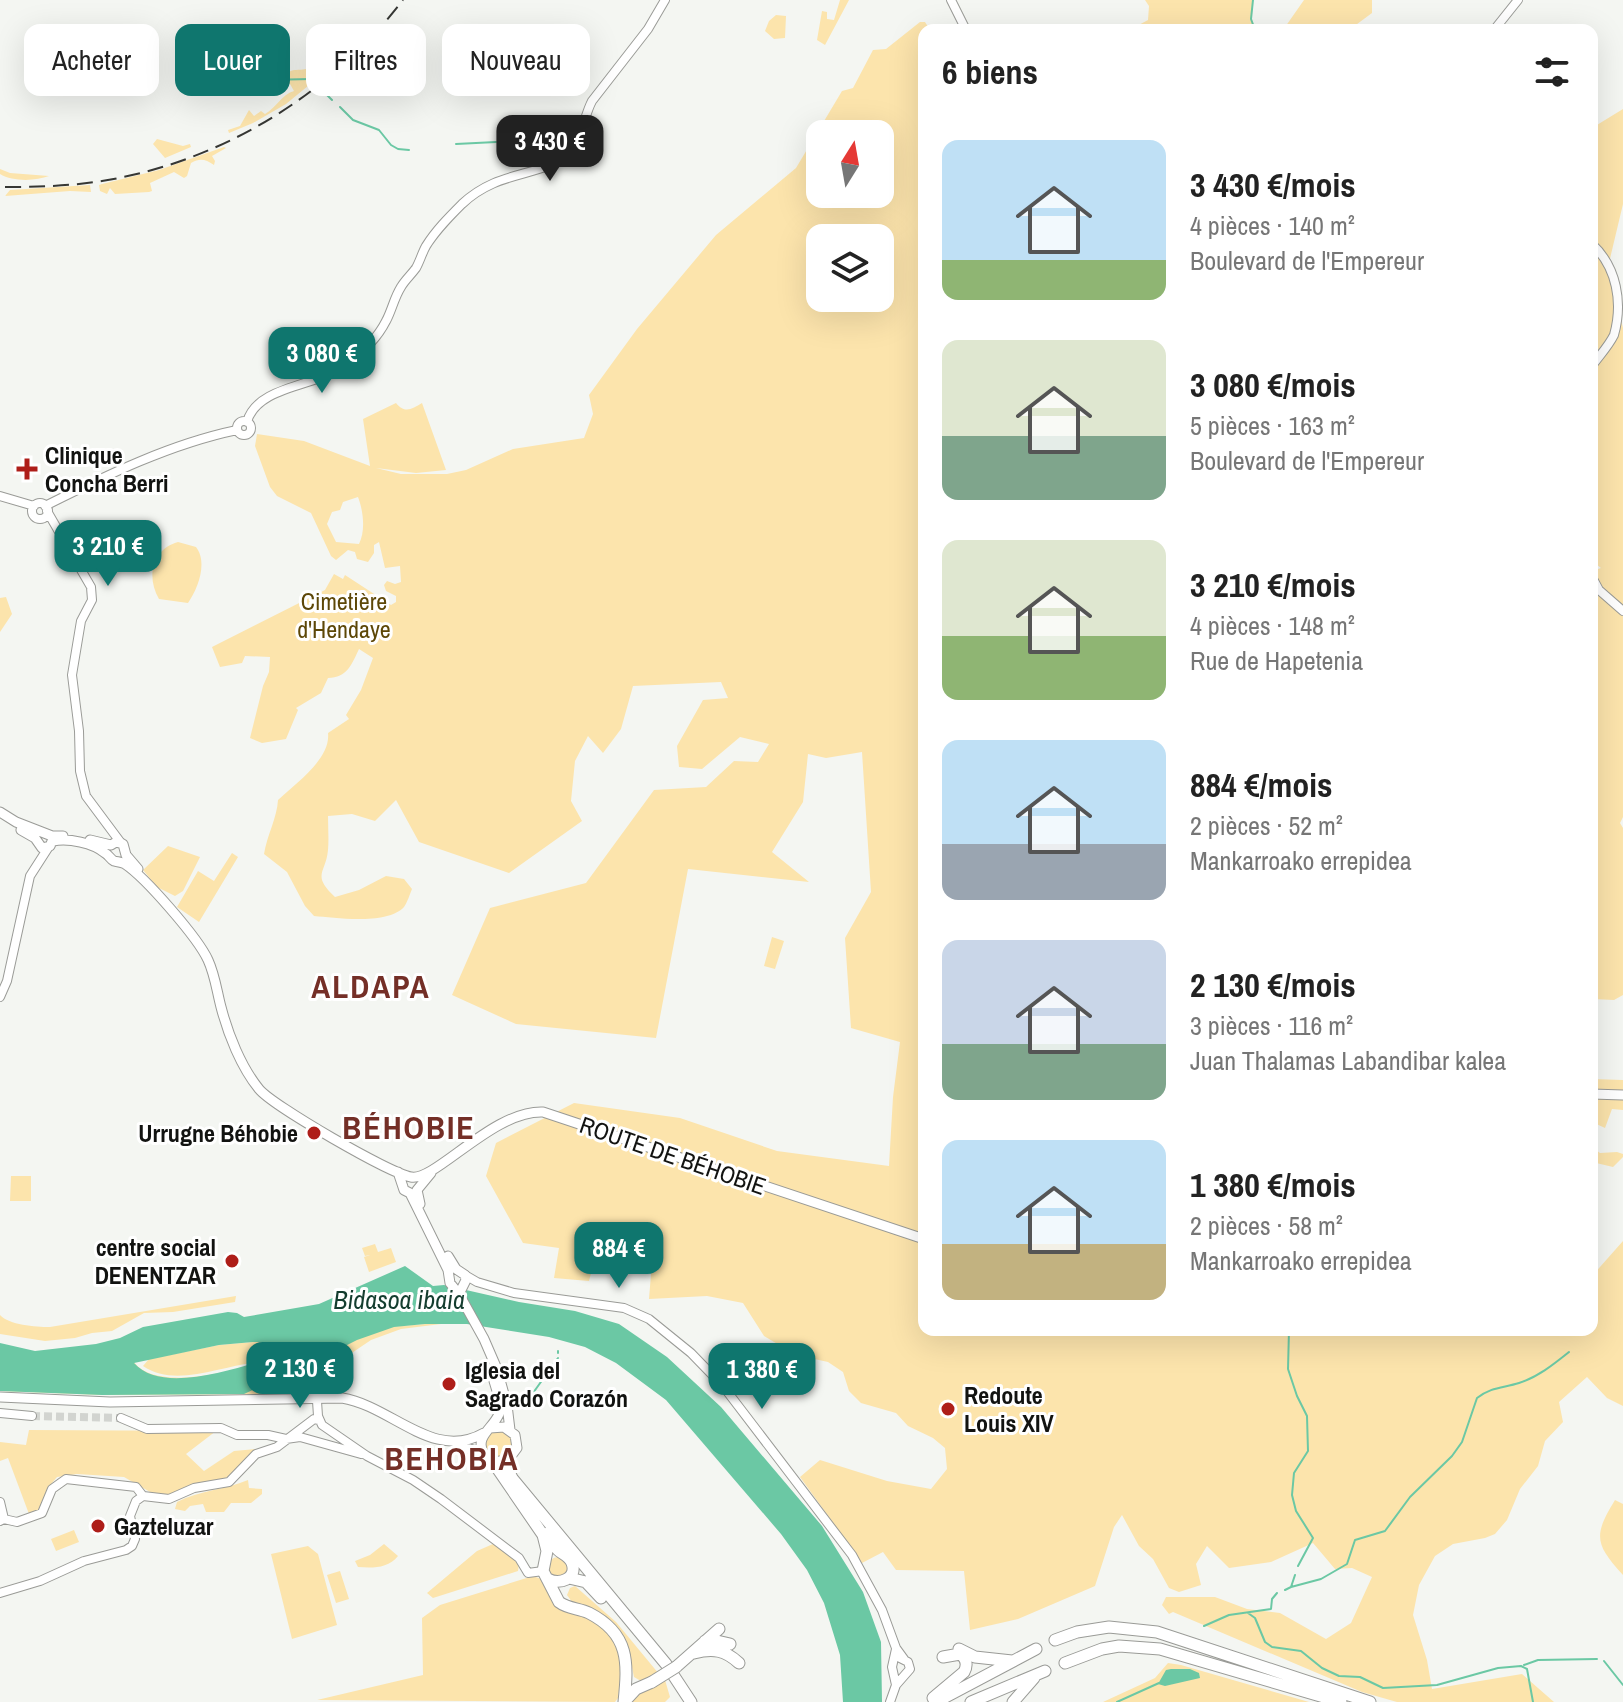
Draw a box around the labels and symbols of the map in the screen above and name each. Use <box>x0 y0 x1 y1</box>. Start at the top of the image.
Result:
pin: 3 430 € <box>476 115 624 183</box>
north arrow <box>806 120 894 208</box>
pin: 3 080 € <box>248 327 396 395</box>
place label: Clinique Concha Berri <box>45 439 169 499</box>
marker: Clinique Concha Berri <box>16 458 38 480</box>
pin: 3 210 € <box>34 520 182 588</box>
park label: Cimetière d'Hendaye <box>297 585 391 645</box>
district label: ALDAPA <box>311 965 431 1008</box>
district label: BÉHOBIE <box>342 1106 476 1149</box>
street label: ROUTE DE BÉHOBIE <box>576 1108 770 1202</box>
place label: Urrugne Béhobie <box>138 1117 298 1149</box>
marker: Urrugne Béhobie <box>305 1124 323 1142</box>
pin: 884 € <box>563 1222 675 1290</box>
place label: centre social DENENTZAR <box>95 1231 216 1291</box>
marker: centre social DENENTZAR <box>223 1252 241 1270</box>
water label: Bidasoa ibaia <box>333 1282 465 1317</box>
pin: 2 130 € <box>226 1342 374 1410</box>
pin: 1 380 € <box>688 1343 836 1411</box>
place label: Iglesia del Sagrado Corazón <box>465 1354 628 1414</box>
marker: Iglesia del Sagrado Corazón <box>440 1375 458 1393</box>
place label: Redoute Louis XIV <box>964 1379 1055 1439</box>
marker: Redoute Louis XIV <box>939 1400 957 1418</box>
district label: BEHOBIA <box>385 1437 520 1480</box>
place label: Gazteluzar <box>114 1510 214 1542</box>
marker: Gazteluzar <box>89 1517 107 1535</box>

